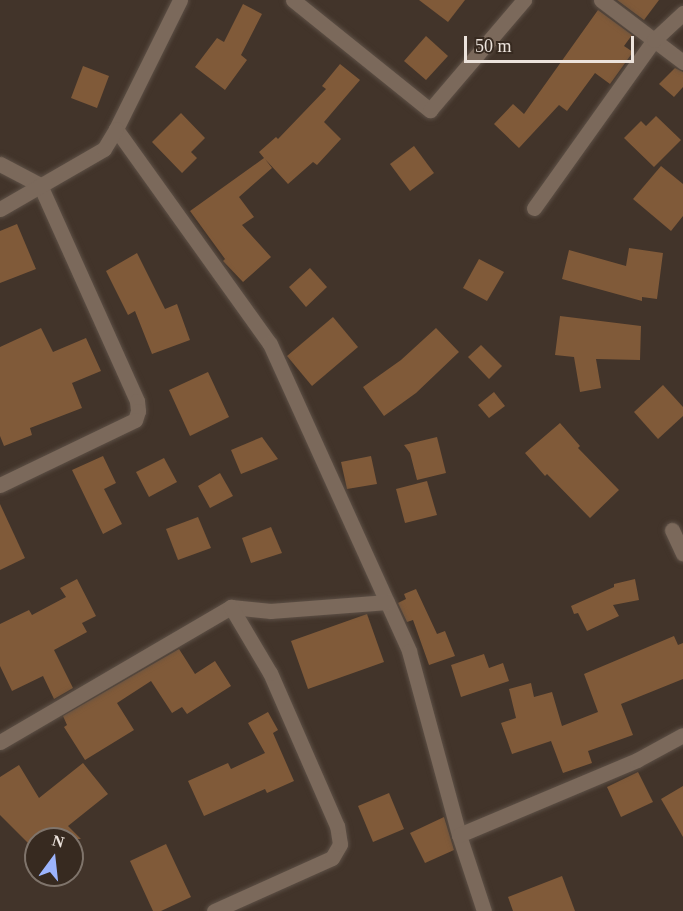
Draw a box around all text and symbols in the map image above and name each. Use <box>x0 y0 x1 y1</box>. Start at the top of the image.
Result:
scale bar <box>467 24 636 62</box>
text: 50 m <box>475 36 512 56</box>
north arrow <box>24 827 84 887</box>
text: N <box>50 831 66 851</box>

